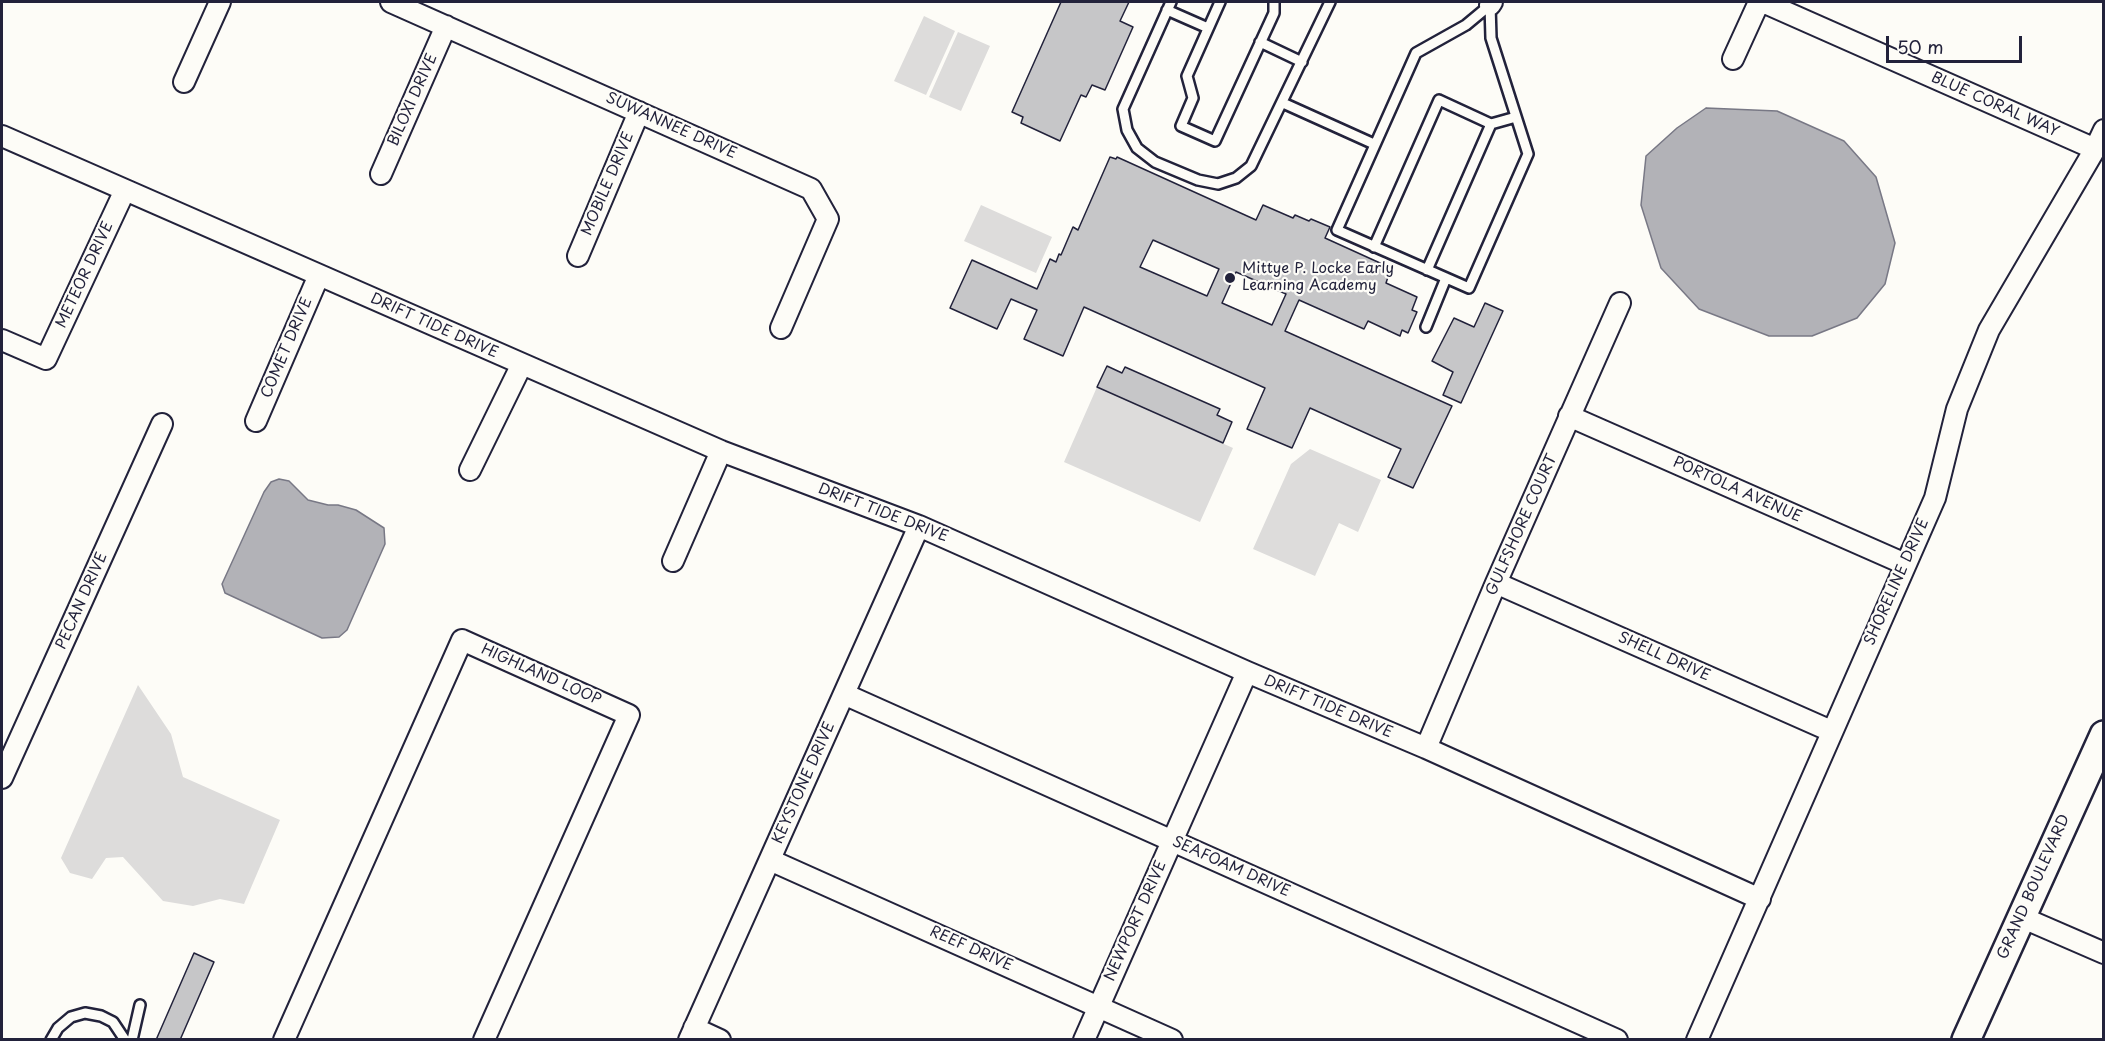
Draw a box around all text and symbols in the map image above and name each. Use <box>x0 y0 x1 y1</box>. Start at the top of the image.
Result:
scale bar <box>1889 24 2026 62</box>
text: 50 m <box>1897 33 1944 60</box>
street label: BILOXI DRIVE <box>385 51 441 149</box>
street label: BLUE CORAL WAY <box>1928 69 2062 141</box>
street label: SUWANNEE DRIVE <box>603 89 739 163</box>
street label: MOBILE DRIVE <box>578 130 638 238</box>
street label: METEOR DRIVE <box>53 219 117 331</box>
place label: Mittye P. Locke Early Learning Academy <box>1242 260 1394 295</box>
marker: Mittye P. Locke Early Learning Academy <box>1223 271 1237 285</box>
street label: DRIFT TIDE DRIVE <box>367 290 501 362</box>
street label: COMET DRIVE <box>258 295 316 401</box>
street label: GULFSHORE COURT <box>1483 452 1561 598</box>
street label: PORTOLA AVENUE <box>1670 453 1804 527</box>
street label: DRIFT TIDE DRIVE <box>815 480 951 546</box>
street label: SHORELINE DRIVE <box>1861 516 1933 648</box>
street label: PECAN DRIVE <box>53 550 111 652</box>
street label: SHELL DRIVE <box>1615 629 1713 685</box>
street label: HIGHLAND LOOP <box>478 640 604 710</box>
street label: DRIFT TIDE DRIVE <box>1261 672 1395 742</box>
street label: KEYSTONE DRIVE <box>769 719 839 847</box>
street label: GRAND BOULEVARD <box>1994 812 2074 962</box>
street label: SEAFOAM DRIVE <box>1169 833 1293 901</box>
street label: NEWPORT DRIVE <box>1101 858 1171 984</box>
street label: REEF DRIVE <box>927 923 1015 975</box>

